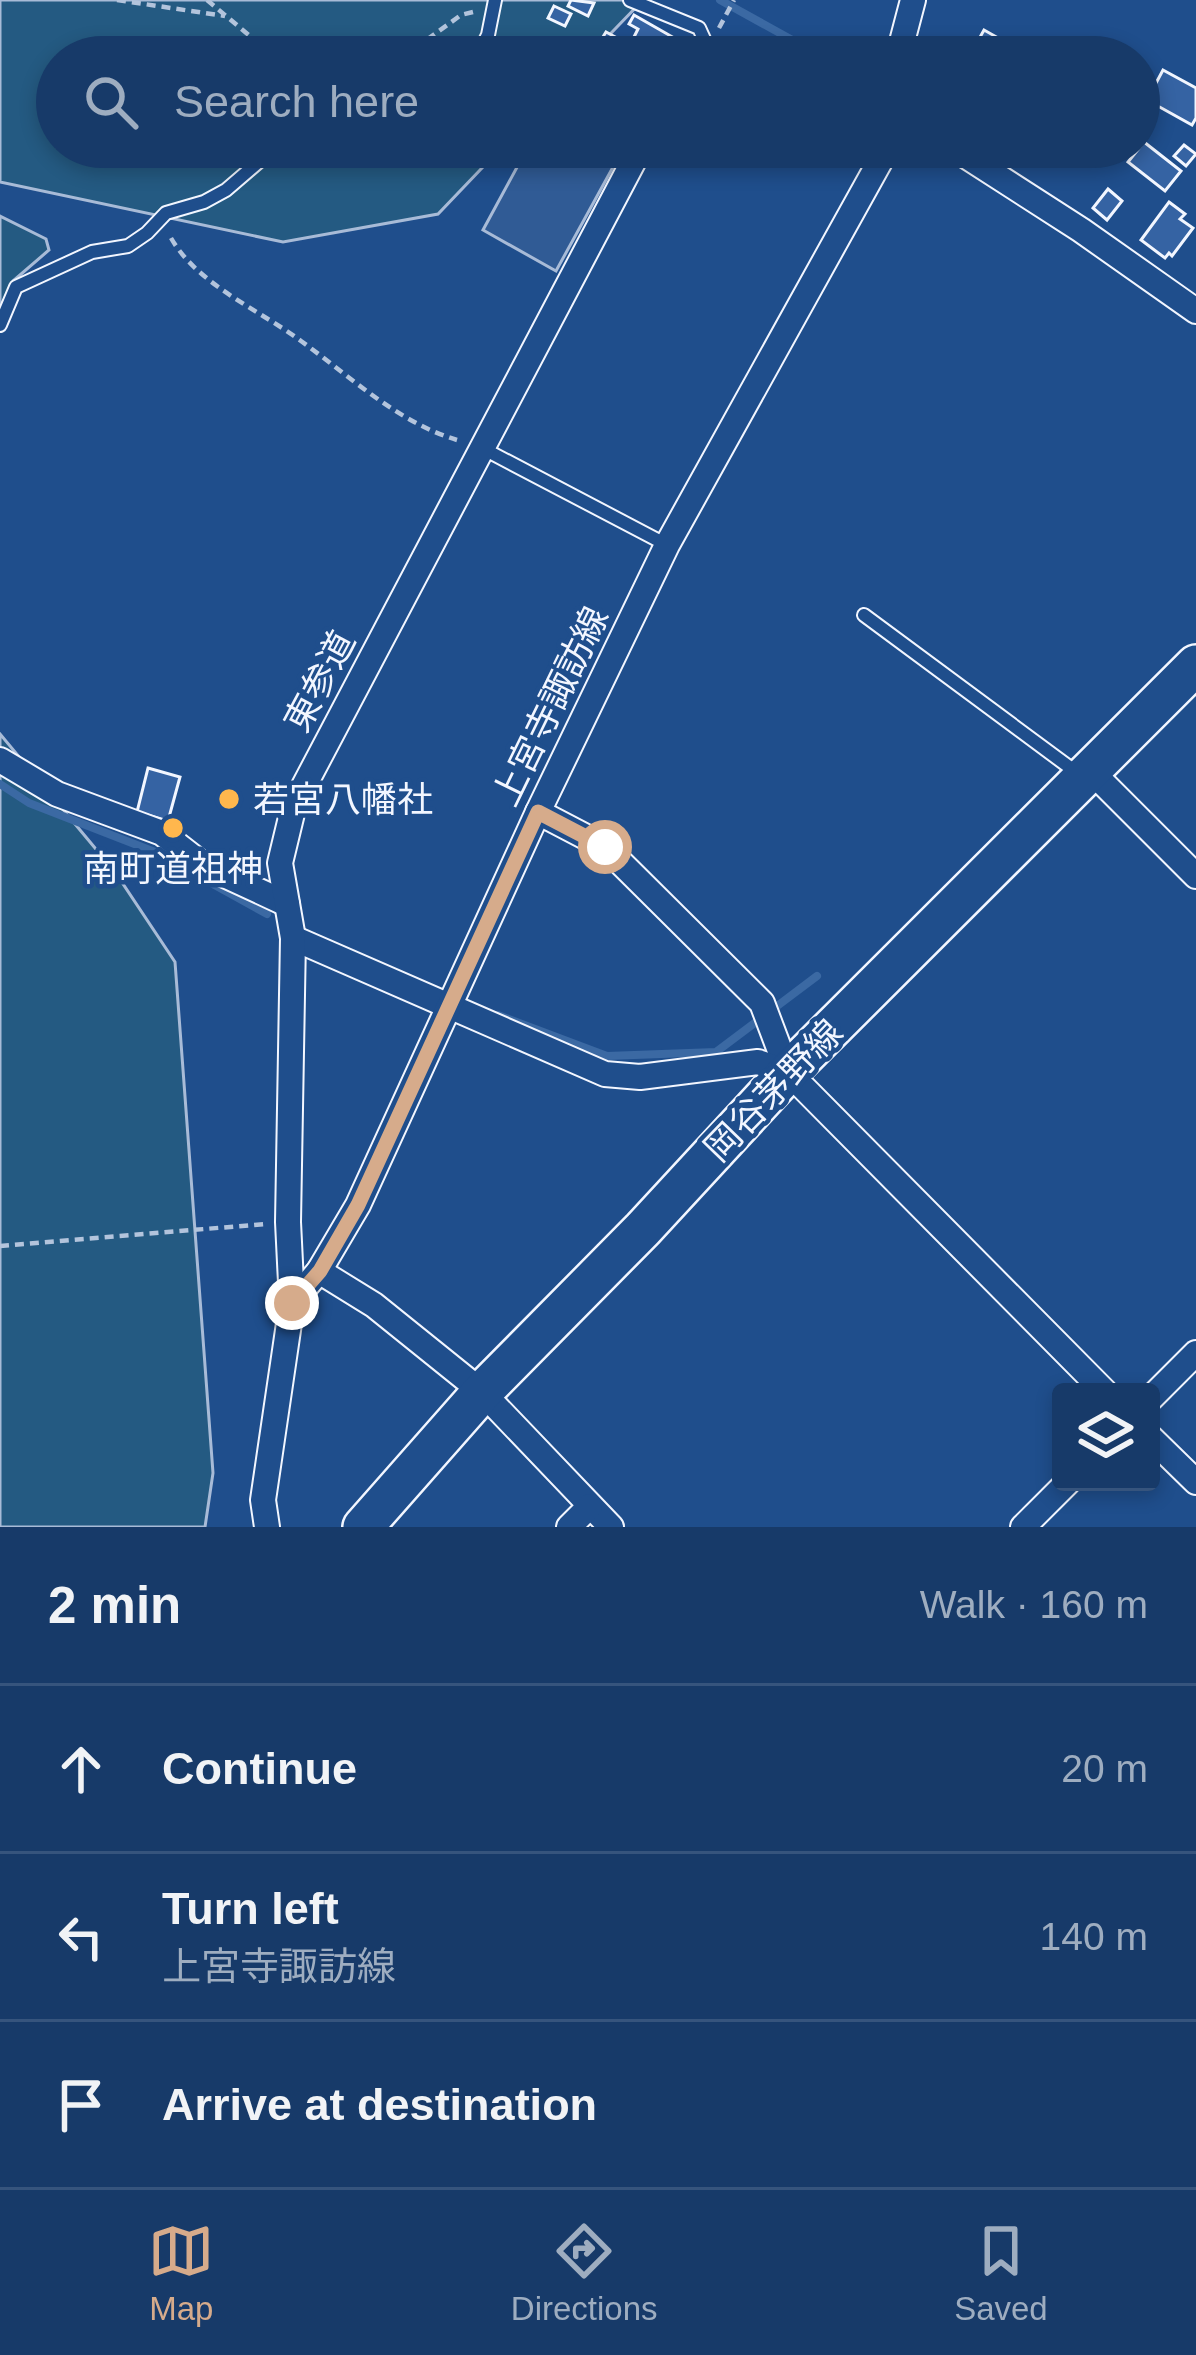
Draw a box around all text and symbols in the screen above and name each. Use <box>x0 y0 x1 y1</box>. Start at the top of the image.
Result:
search box <box>36 36 1160 168</box>
icon: search <box>78 69 144 135</box>
text: Search here <box>174 76 419 127</box>
street label: 上宮寺諏訪線 <box>485 600 616 812</box>
street label: 東参道 <box>276 624 363 739</box>
place label: 若宮八幡社 <box>253 779 433 820</box>
marker: 若宮八幡社 <box>216 786 242 812</box>
marker: 南町道祖神 <box>160 815 186 841</box>
route start <box>578 820 632 874</box>
place label: 南町道祖神 <box>83 848 263 889</box>
street label: 岡谷茅野線 <box>696 1011 851 1169</box>
route end <box>265 1276 319 1330</box>
map controls <box>1052 1383 1160 1491</box>
button: layers <box>1052 1383 1160 1491</box>
text: 2 min <box>48 1577 181 1634</box>
text: Walk · 160 m <box>920 1583 1148 1626</box>
icon: ahead <box>48 1736 114 1802</box>
text: Continue <box>162 1743 357 1794</box>
text: 20 m <box>1061 1747 1148 1790</box>
text: Turn left <box>162 1883 339 1934</box>
icon: left <box>48 1904 114 1970</box>
text: 140 m <box>1040 1915 1148 1958</box>
text: 上宮寺諏訪線 <box>162 1945 396 1988</box>
icon: arrive <box>48 2072 114 2138</box>
text: Arrive at destination <box>162 2079 597 2130</box>
tab: Map <box>148 2218 214 2328</box>
tab: Directions <box>511 2218 658 2328</box>
tab: Saved <box>954 2218 1048 2328</box>

